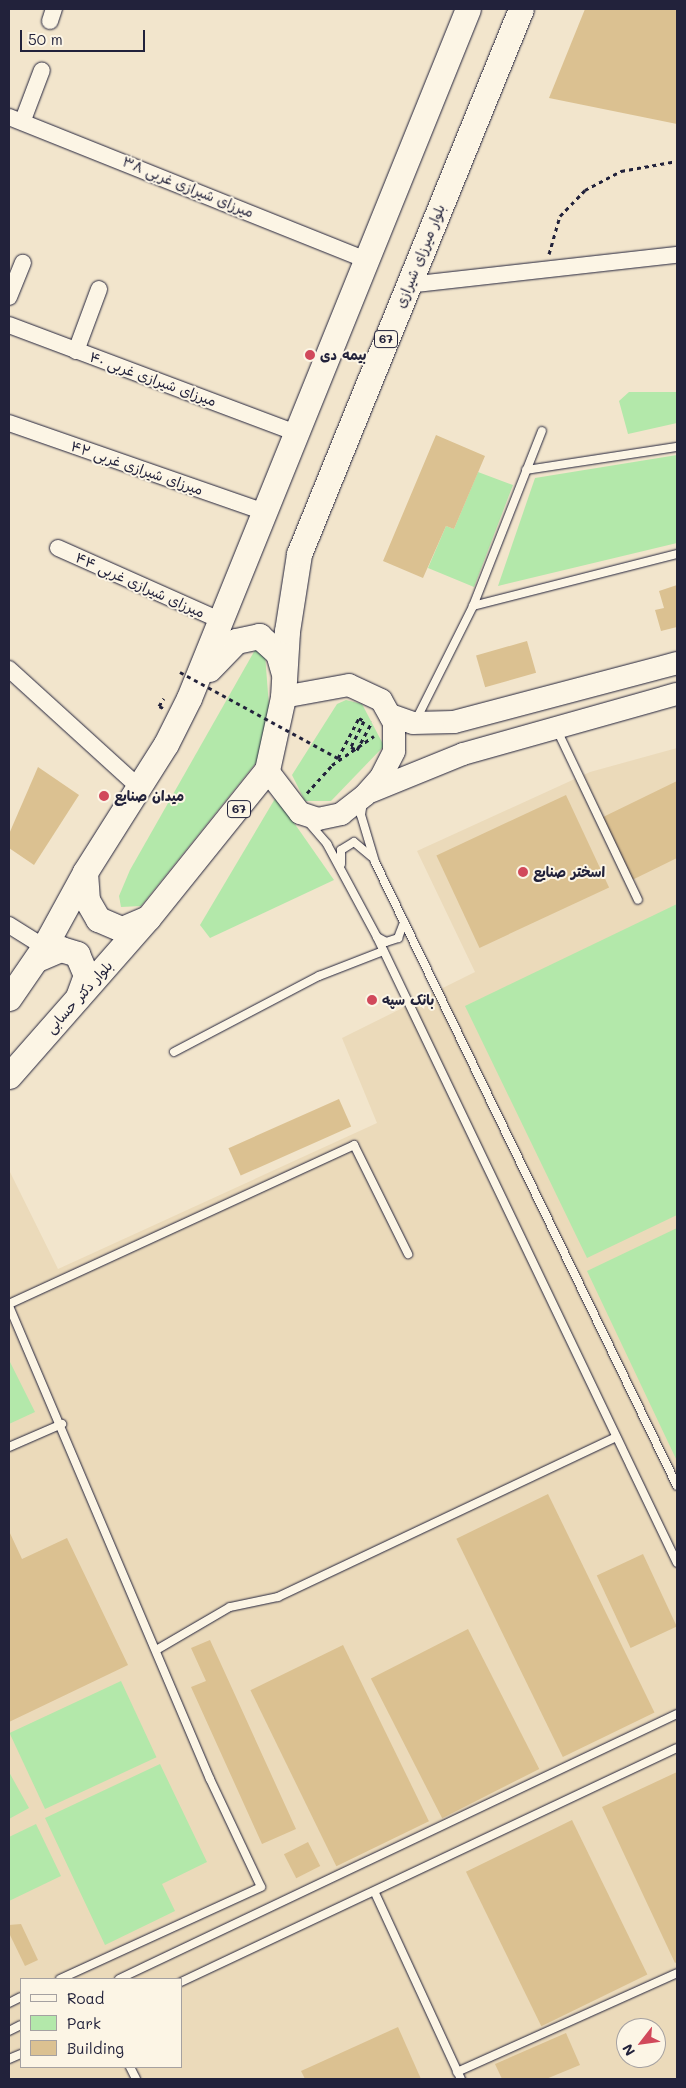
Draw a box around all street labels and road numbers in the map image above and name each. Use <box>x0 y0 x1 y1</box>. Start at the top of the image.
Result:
street label: میرزای شیرازی غربی ۳۸ <box>120 153 256 221</box>
street label: بلوار میرزای شیرازی <box>392 202 448 310</box>
road number: 67 <box>374 329 398 348</box>
street label: میرزای شیرازی غربی ۴۰ <box>87 348 219 410</box>
street label: میرزای شیرازی غربی ۴۲ <box>69 437 205 499</box>
street label: میرزای شیرازی غربی ۴۴ <box>73 549 207 621</box>
road number: 67 <box>226 800 252 819</box>
street label: بلوار دکتر حسابی <box>42 957 116 1037</box>

